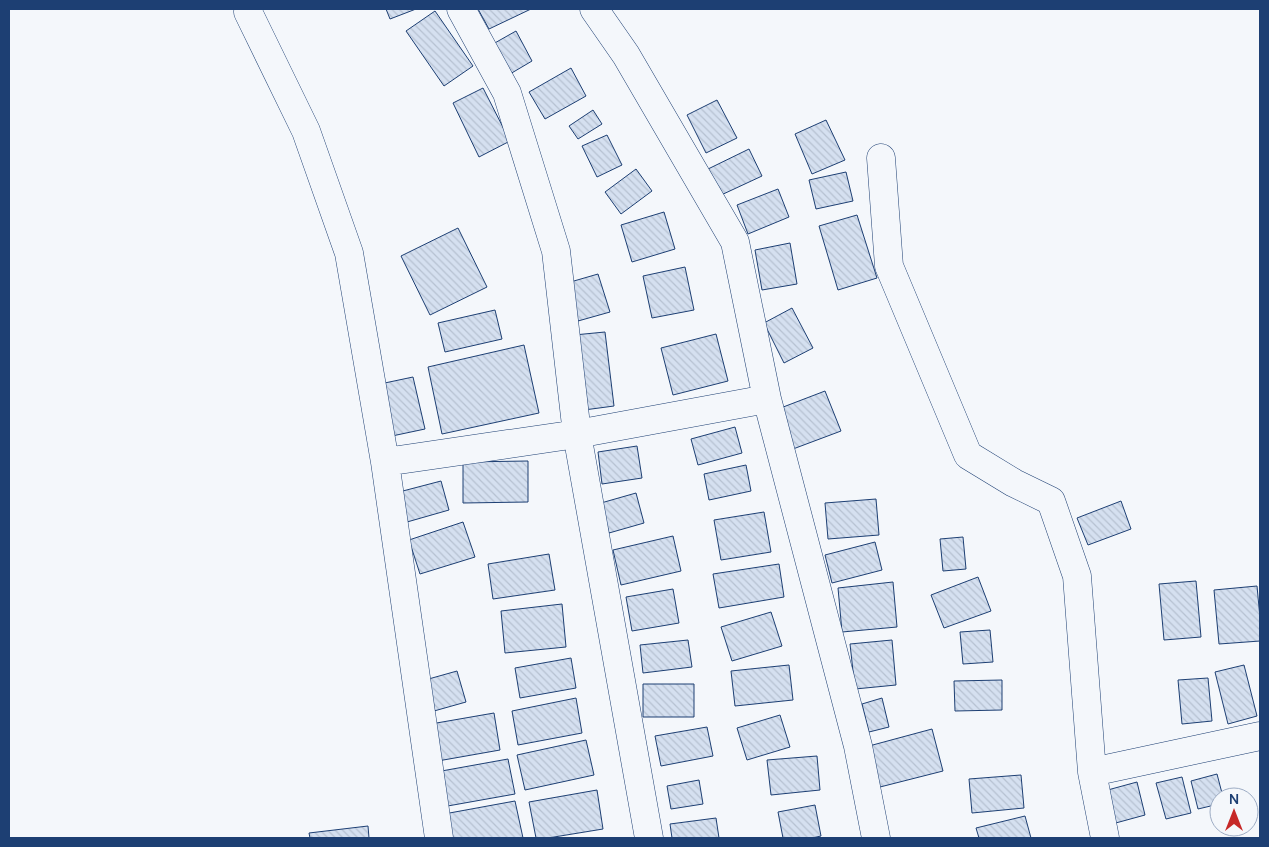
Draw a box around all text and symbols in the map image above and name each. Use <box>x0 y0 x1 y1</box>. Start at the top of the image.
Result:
north arrow <box>1209 787 1259 837</box>
text: N <box>1229 789 1239 808</box>

